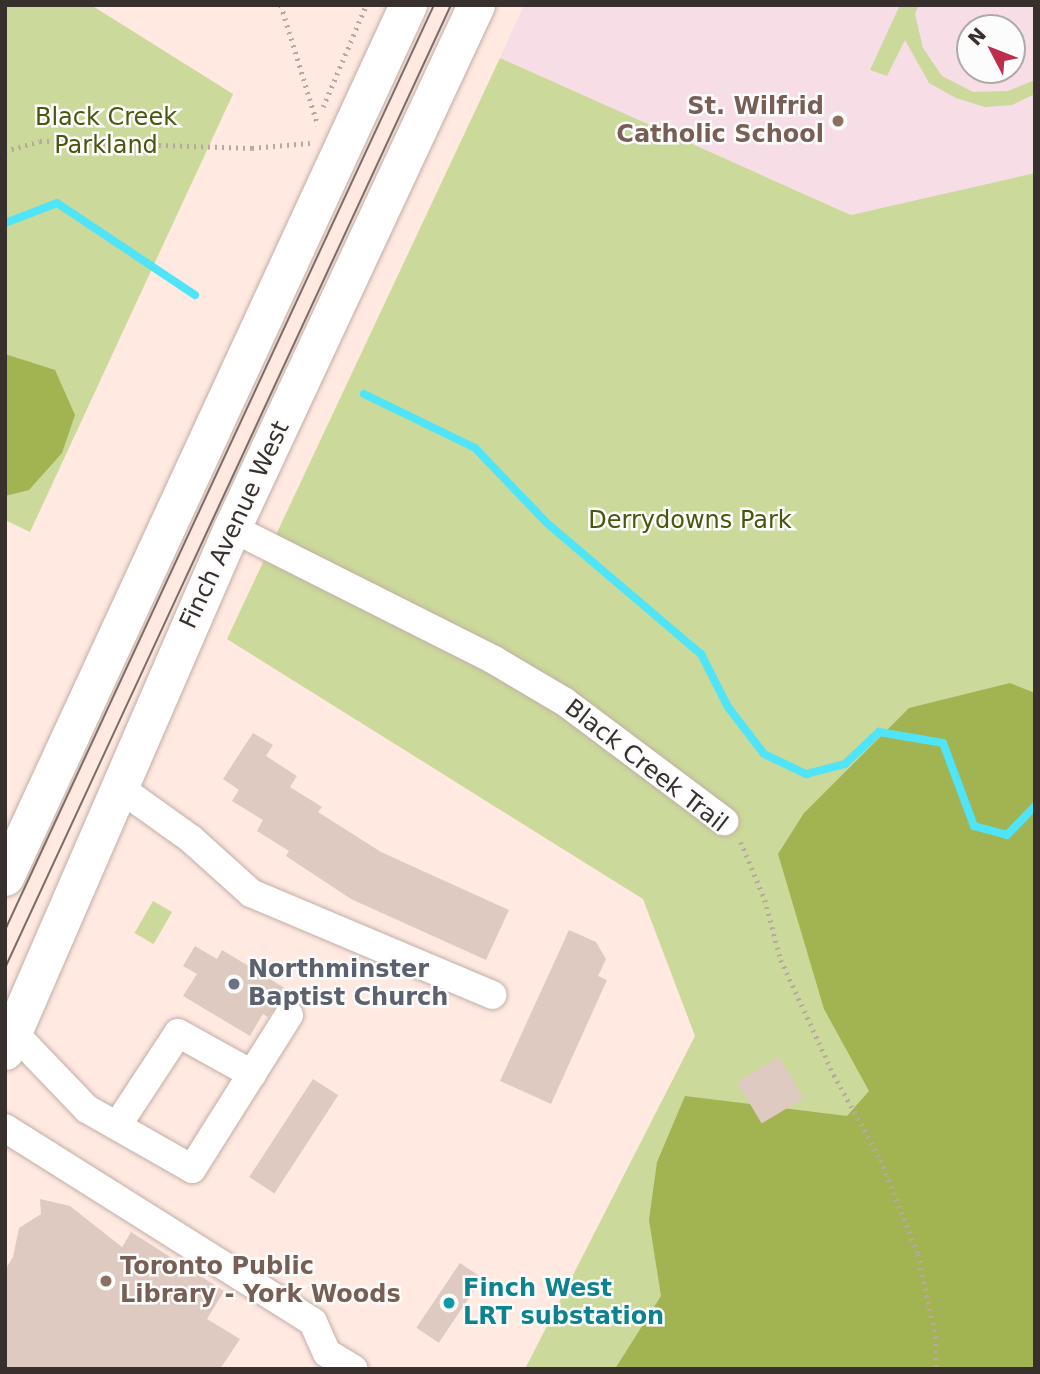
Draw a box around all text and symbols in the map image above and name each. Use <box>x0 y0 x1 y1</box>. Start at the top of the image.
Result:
north arrow <box>956 14 1026 84</box>
text: N <box>963 23 990 50</box>
place label: St. Wilfrid Catholic School <box>616 93 824 149</box>
park label: Black Creek Parkland <box>35 104 177 160</box>
marker: St. Wilfrid Catholic School <box>830 113 846 129</box>
street label: Finch Avenue West <box>174 417 296 633</box>
park label: Derrydowns Park <box>588 507 792 535</box>
street label: Black Creek Trail <box>559 693 733 839</box>
place label: Northminster Baptist Church <box>248 956 448 1012</box>
marker: Northminster Baptist Church <box>226 976 242 992</box>
place label: Toronto Public Library - York Woods <box>120 1253 401 1309</box>
marker: Toronto Public Library - York Woods <box>98 1273 114 1289</box>
place label: Finch West LRT substation <box>463 1275 664 1331</box>
marker: Finch West LRT substation <box>441 1295 457 1311</box>

